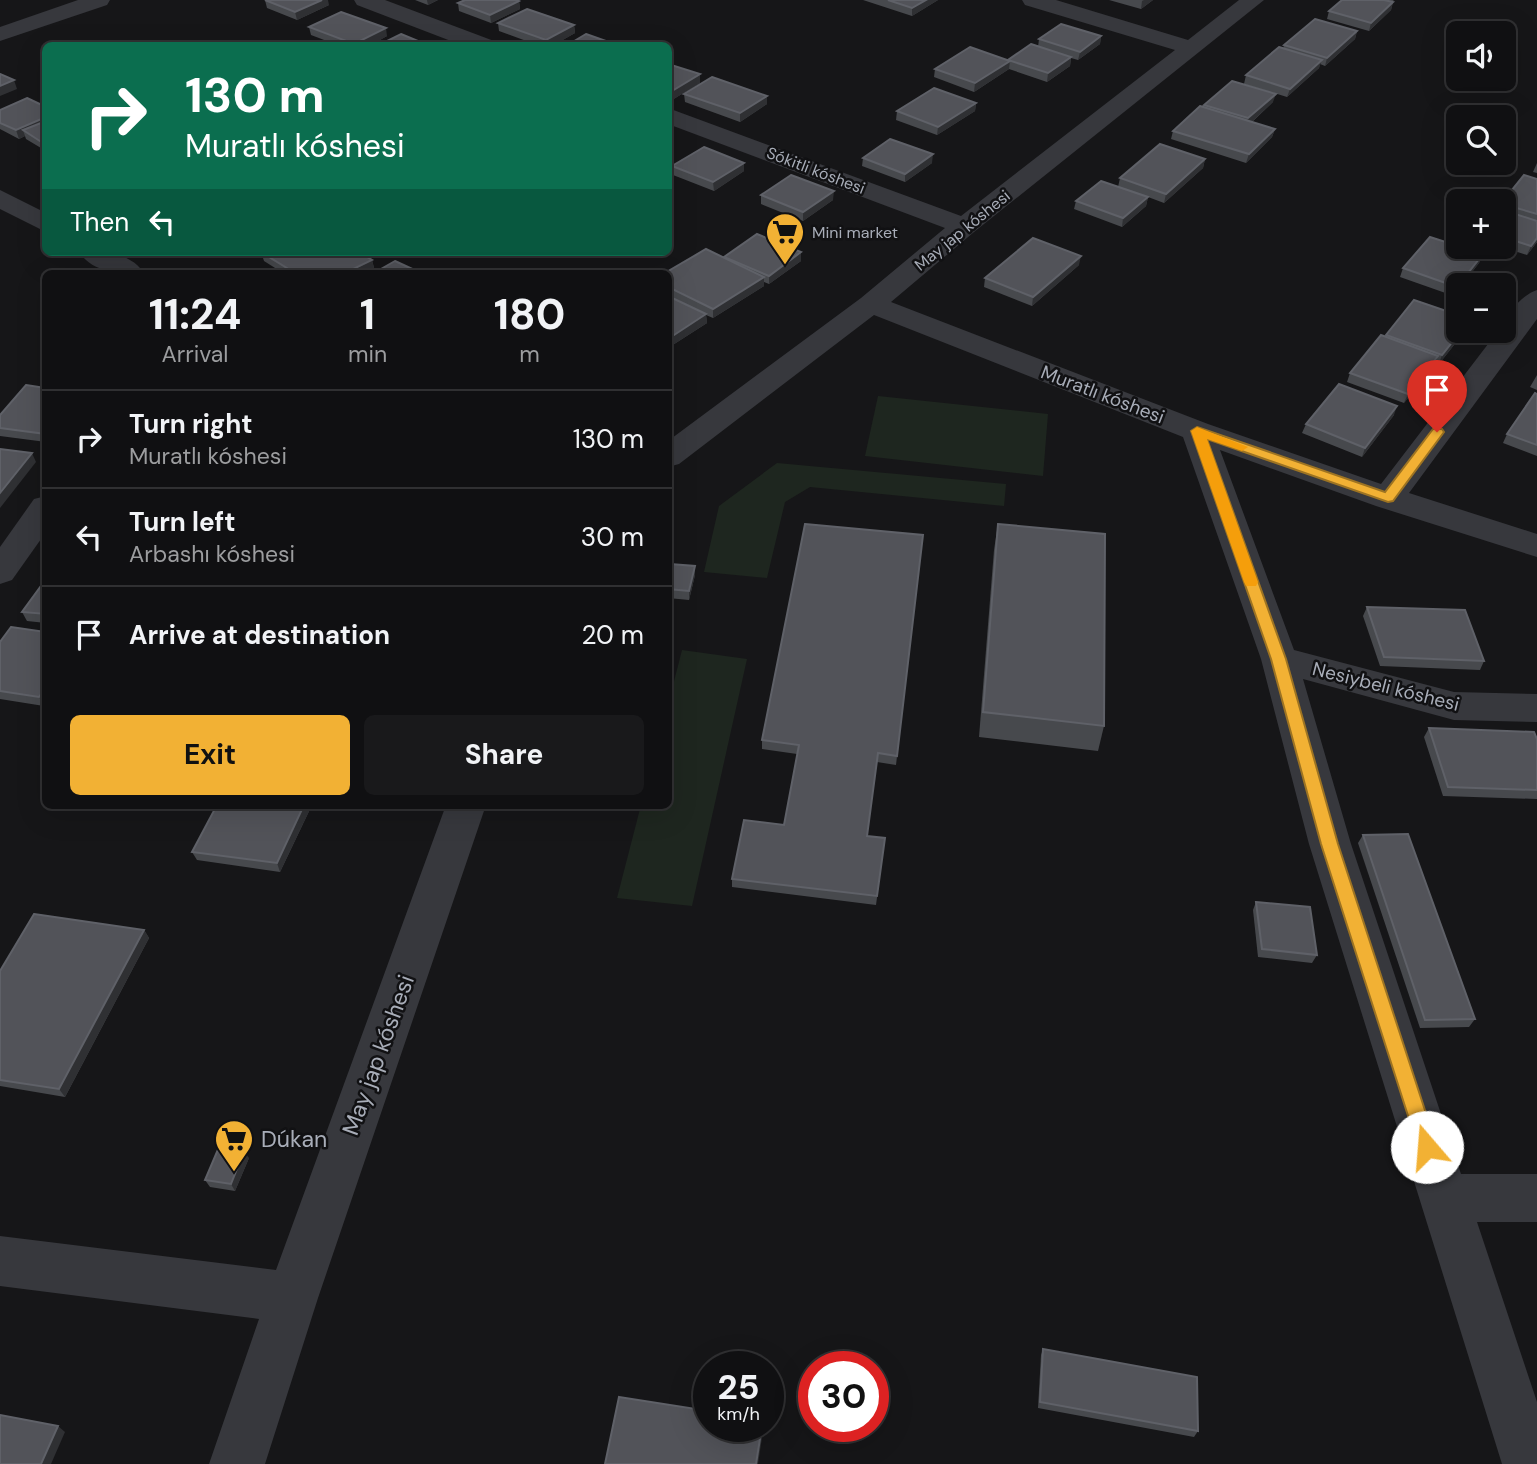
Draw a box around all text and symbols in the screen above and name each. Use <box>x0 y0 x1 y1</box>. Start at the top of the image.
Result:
map controls <box>1446 21 1516 343</box>
button: sound <box>1446 21 1516 91</box>
text: 130 m <box>185 63 325 127</box>
icon: right <box>70 70 161 161</box>
button: search <box>1446 105 1516 175</box>
text: Muratlı kóshesi <box>185 125 405 167</box>
street label: Sókitli kóshesi <box>764 142 868 199</box>
street label: May jap kóshesi <box>910 185 1014 275</box>
button: + <box>1446 189 1516 259</box>
icon: left <box>143 203 181 241</box>
text: Then <box>70 205 129 239</box>
supermarket icon: Mini market <box>764 211 806 266</box>
place label: Mini market <box>812 222 898 243</box>
button: − <box>1446 273 1516 343</box>
text: 11:24 <box>149 287 241 342</box>
text: 1 <box>360 287 375 342</box>
text: 180 <box>494 287 565 342</box>
text: Arrival <box>161 339 228 369</box>
text: min <box>348 339 387 369</box>
text: m <box>519 339 540 369</box>
street label: Muratlı kóshesi <box>1037 359 1168 430</box>
pin <box>1407 360 1467 432</box>
icon: arrive <box>1418 371 1456 409</box>
text: Turn right <box>129 407 253 441</box>
icon: right <box>70 420 108 458</box>
text: 130 m <box>573 422 644 456</box>
text: Muratlı kóshesi <box>129 441 287 471</box>
text: Turn left <box>129 505 236 539</box>
icon: left <box>70 518 108 556</box>
text: 30 m <box>581 520 644 554</box>
text: Arbashı kóshesi <box>129 539 295 569</box>
icon: arrive <box>70 616 108 654</box>
text: Arrive at destination <box>129 618 390 652</box>
text: 20 m <box>581 618 644 652</box>
street label: Nesiybeli kóshesi <box>1310 656 1462 717</box>
button: Exit <box>70 715 350 795</box>
button: Share <box>364 715 644 795</box>
street label: May jap kóshesi <box>335 971 421 1139</box>
position arrow <box>1390 1110 1464 1184</box>
supermarket icon: Dúkan <box>213 1118 255 1173</box>
place label: Dúkan <box>261 1124 327 1154</box>
speed limit sign: 30 <box>798 1351 889 1442</box>
text: 25 <box>718 1364 759 1410</box>
text: km/h <box>717 1402 760 1426</box>

